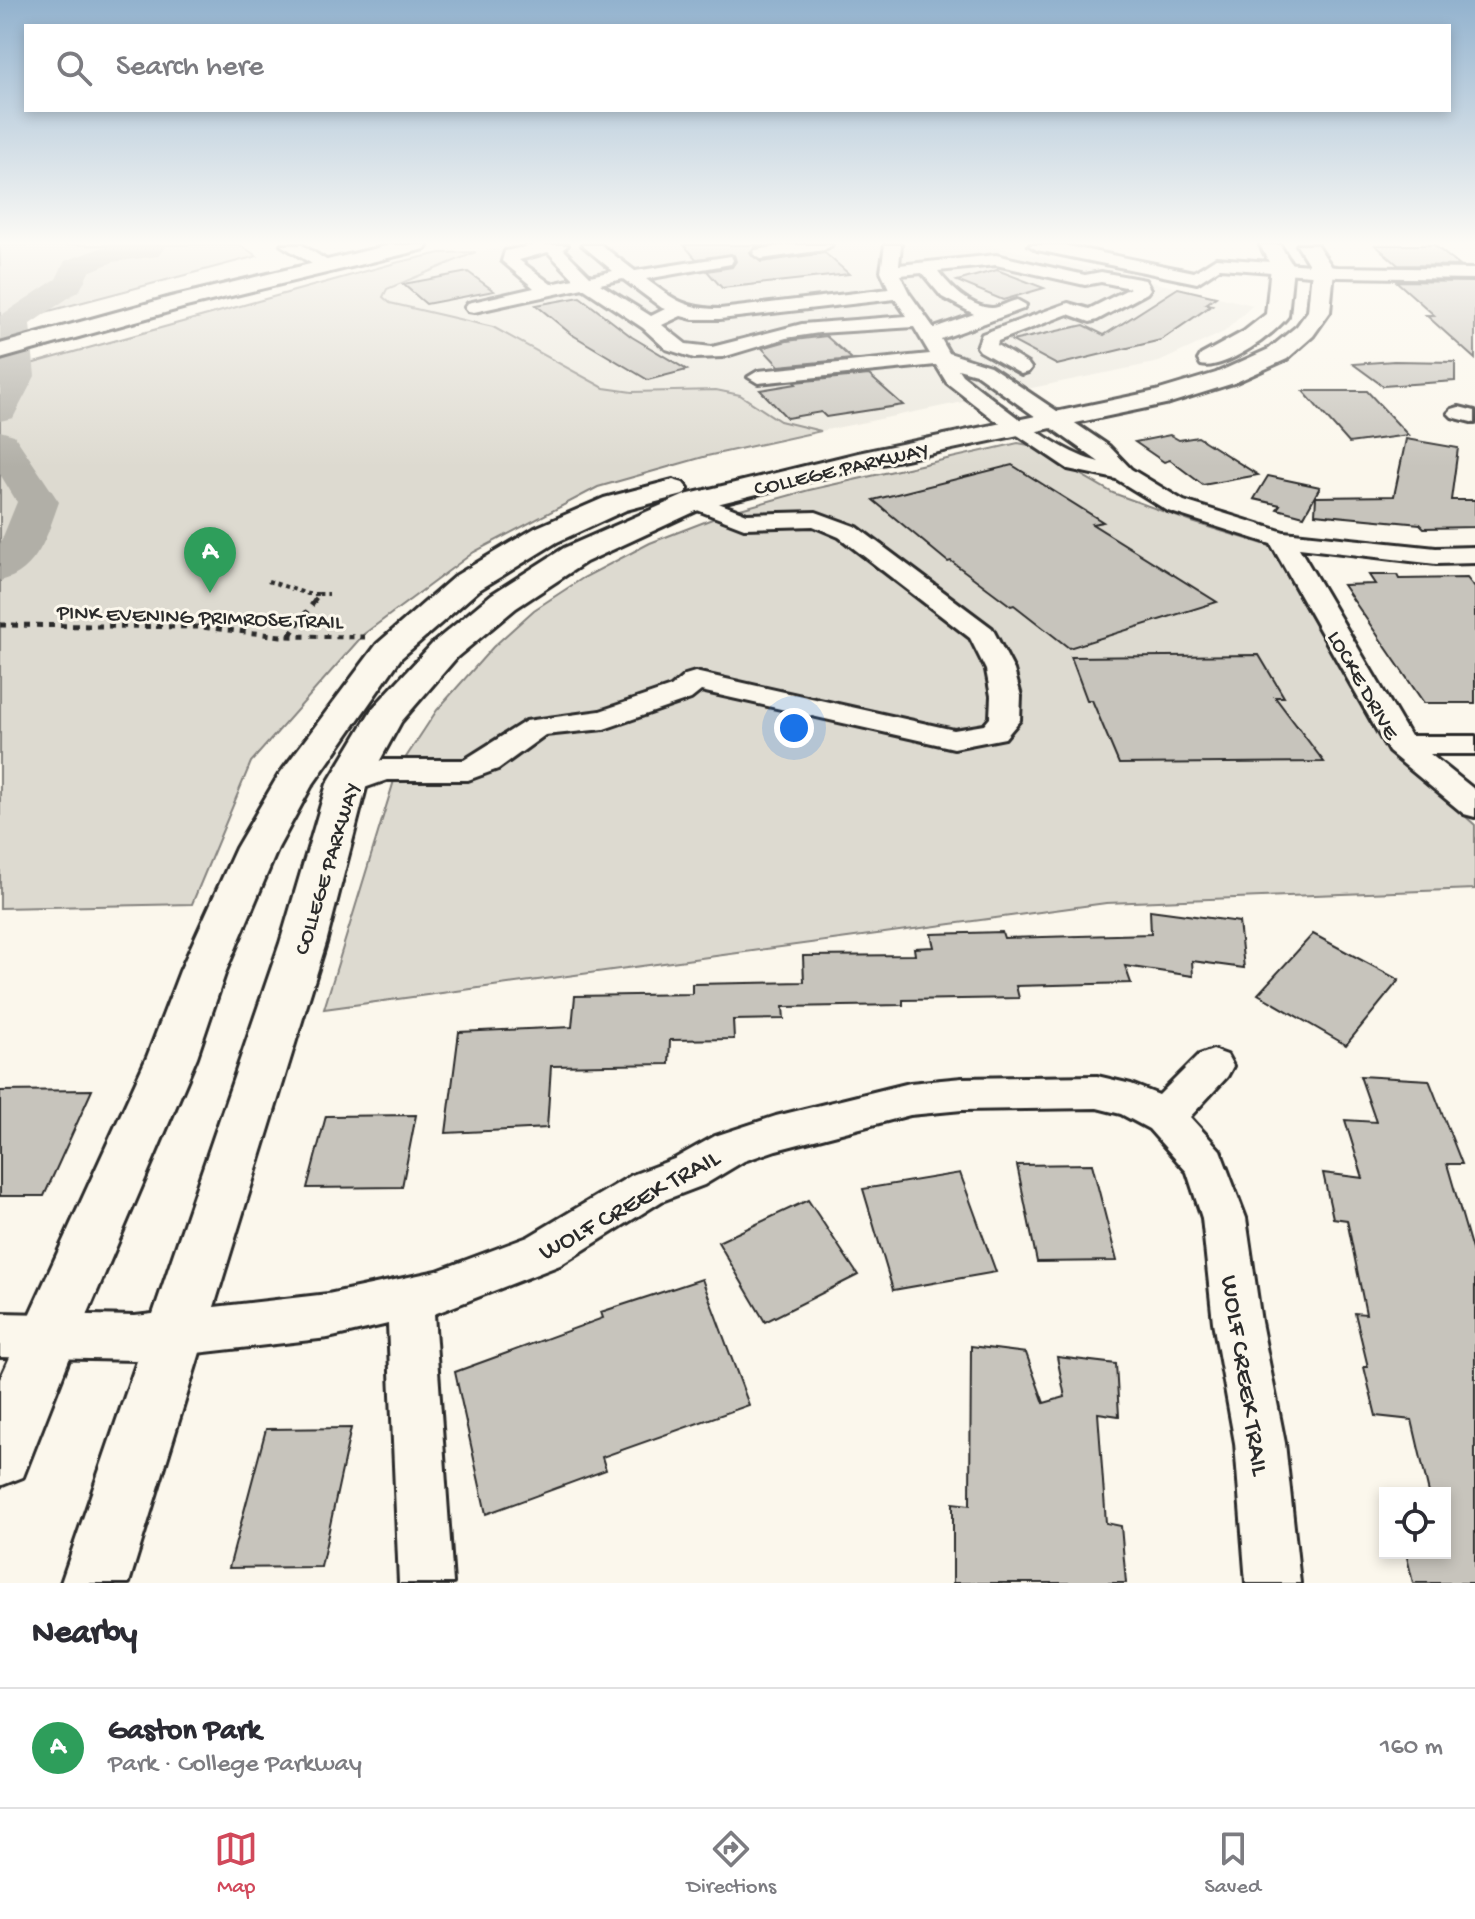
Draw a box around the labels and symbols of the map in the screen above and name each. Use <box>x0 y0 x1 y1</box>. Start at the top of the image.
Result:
street label: COLLEGE PARKWAY <box>752 438 932 504</box>
pin: A <box>184 527 236 593</box>
street label: PINK EVENING PRIMROSE TRAIL <box>55 601 344 637</box>
street label: LOCKE DRIVE <box>1320 627 1404 746</box>
your location <box>774 708 814 748</box>
street label: COLLEGE PARKWAY <box>290 780 367 958</box>
street label: WOLF CREEK TRAIL <box>534 1144 727 1269</box>
street label: WOLF CREEK TRAIL <box>1211 1273 1274 1479</box>

